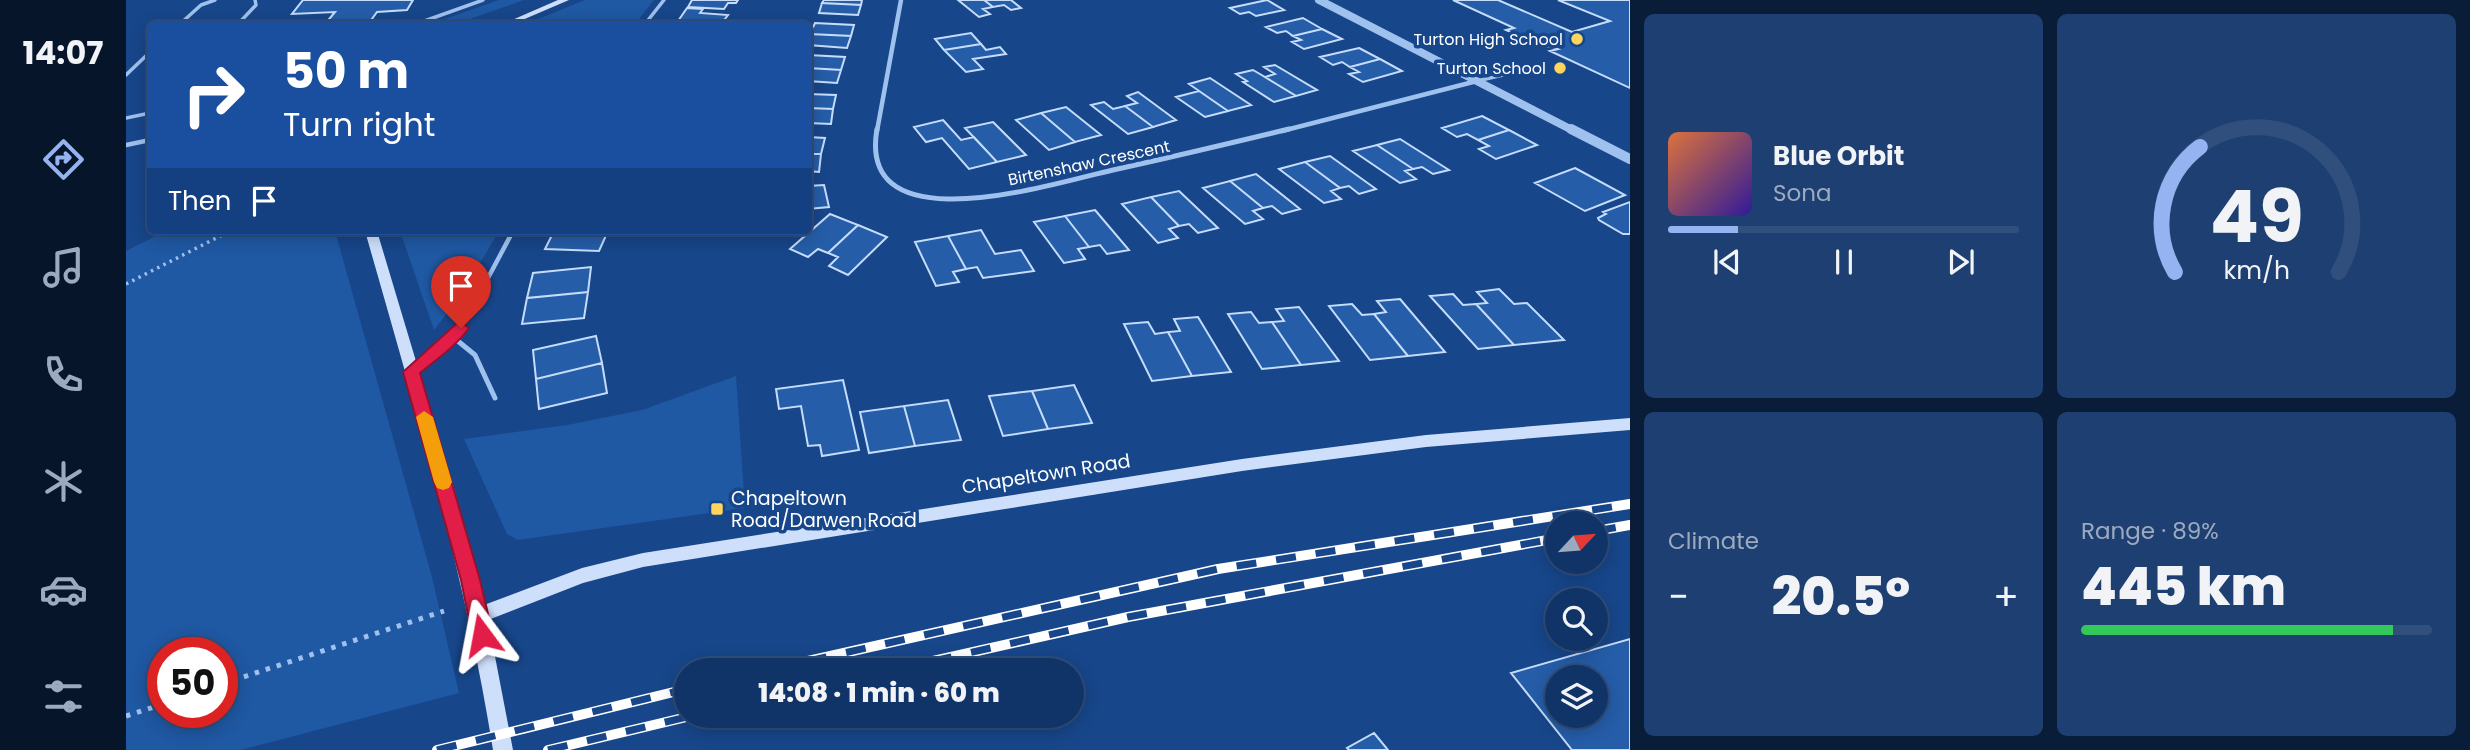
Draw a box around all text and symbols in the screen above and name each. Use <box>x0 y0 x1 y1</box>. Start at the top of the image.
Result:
place label: Turton High School <box>1413 28 1563 51</box>
text: 14:07 <box>23 30 103 75</box>
marker: Turton High School <box>1569 31 1585 47</box>
text: 50 m <box>283 37 409 105</box>
icon: right <box>168 49 259 140</box>
place label: Turton School <box>1437 57 1546 80</box>
marker: Turton School <box>1552 60 1568 76</box>
text: Turn right <box>283 102 435 147</box>
icon: directions <box>39 135 88 184</box>
street label: Birtenshaw Crescent <box>1006 135 1172 191</box>
text: Blue Orbit <box>1773 138 1904 174</box>
text: 49 <box>2209 167 2304 268</box>
text: Sona <box>1773 177 1832 209</box>
icon: arrive <box>245 182 283 220</box>
text: Then <box>168 183 231 219</box>
icon: music <box>39 243 88 292</box>
icon: previous <box>1708 243 1746 281</box>
icon: pause <box>1825 243 1863 281</box>
icon: next <box>1942 243 1980 281</box>
text: km/h <box>2223 253 2290 288</box>
pin <box>431 256 491 328</box>
icon: arrive <box>442 267 480 305</box>
icon: phone <box>39 350 88 399</box>
street label: Chapeltown Road <box>960 447 1132 501</box>
icon: climate <box>39 457 88 506</box>
place label: Chapeltown Road/Darwen Road <box>731 485 917 534</box>
marker: Chapeltown Road/Darwen Road <box>709 501 725 517</box>
north arrow <box>1545 511 1608 574</box>
map controls <box>1545 511 1608 728</box>
text: Range · 89% <box>2081 515 2219 547</box>
text: Climate <box>1668 525 1759 557</box>
text: 445 km <box>2081 550 2286 623</box>
text: 20.5° <box>1772 560 1910 633</box>
icon: car <box>39 565 88 614</box>
text: − <box>1668 570 1689 623</box>
text: + <box>1993 570 2019 623</box>
button: search <box>1545 588 1608 651</box>
position arrow <box>445 598 519 672</box>
speed limit sign: 50 <box>147 637 238 728</box>
button: layers <box>1545 665 1608 728</box>
icon: filters <box>39 672 88 721</box>
text: 14:08 · 1 min · 60 m <box>758 675 1000 711</box>

